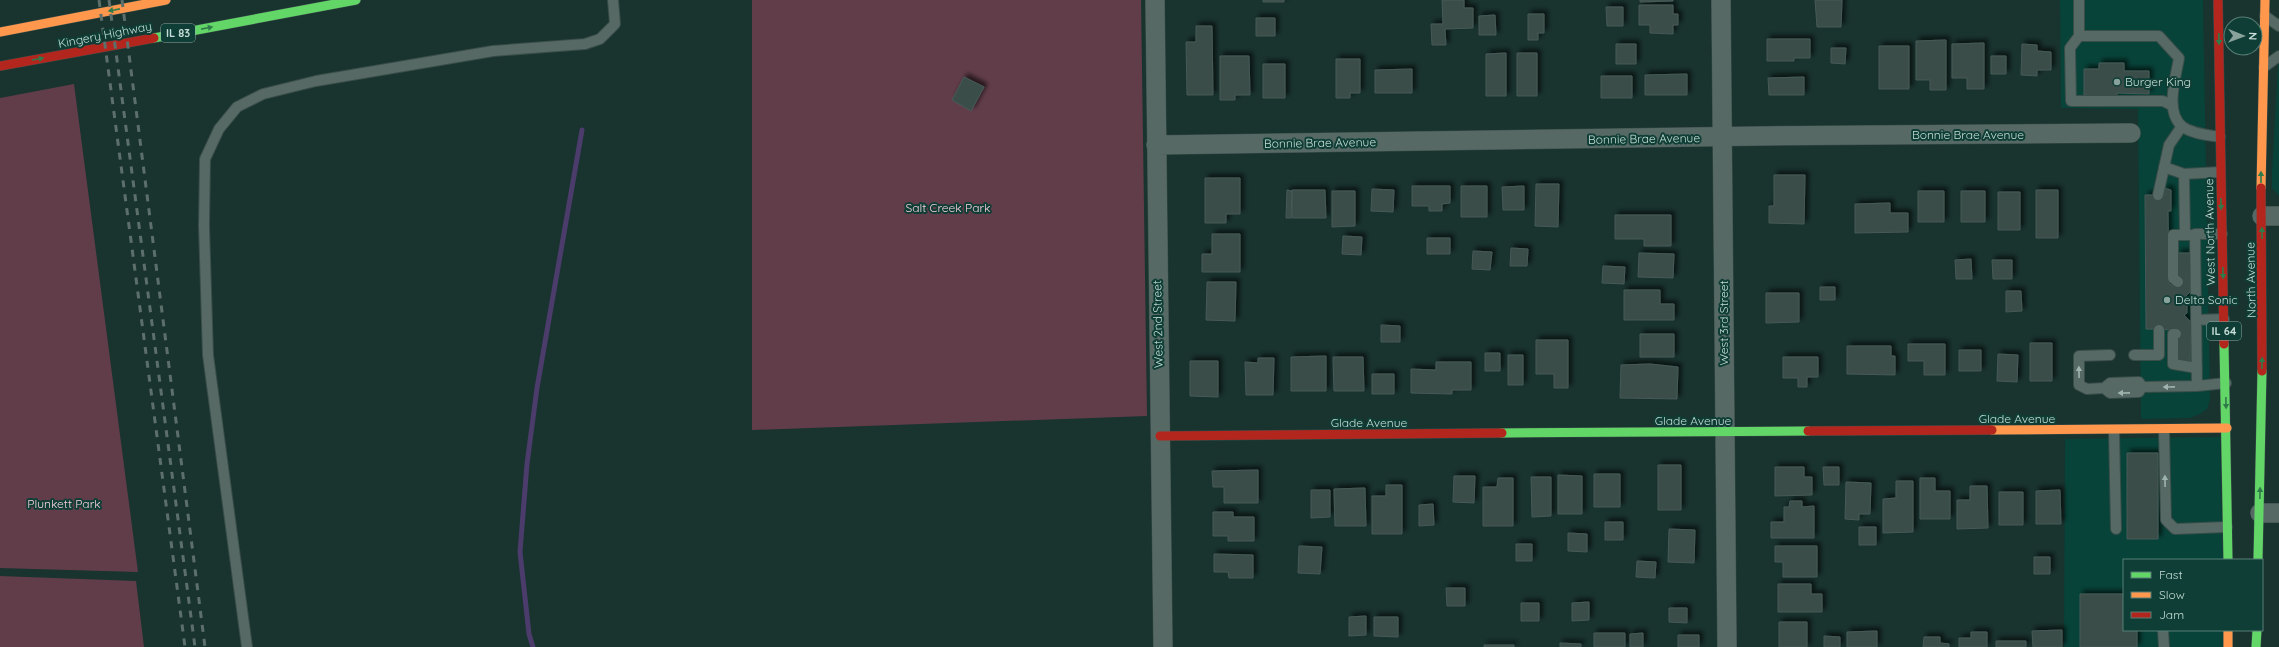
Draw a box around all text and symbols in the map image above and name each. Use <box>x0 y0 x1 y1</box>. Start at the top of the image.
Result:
one-way arrow <box>108 7 120 13</box>
north arrow <box>2223 16 2263 56</box>
street label: Kingery Highway <box>57 18 153 51</box>
road number: IL 83 <box>161 24 195 42</box>
one-way arrow <box>201 25 214 31</box>
text: N <box>2246 32 2260 40</box>
one-way arrow <box>2215 33 2222 45</box>
one-way arrow <box>32 56 44 62</box>
place label: Burger King <box>2125 74 2191 89</box>
marker: Burger King <box>2112 77 2122 87</box>
street label: Bonnie Brae Avenue <box>1912 127 2024 142</box>
street label: Bonnie Brae Avenue <box>1588 130 1700 147</box>
street label: Bonnie Brae Avenue <box>1264 134 1376 151</box>
one-way arrow <box>2258 171 2265 183</box>
street label: West North Avenue <box>2201 178 2218 286</box>
one-way arrow <box>2218 198 2224 211</box>
park label: Salt Creek Park <box>906 200 990 215</box>
one-way arrow <box>2259 226 2265 239</box>
street label: North Avenue <box>2242 242 2259 318</box>
one-way arrow <box>2220 267 2226 280</box>
street label: West 2nd Street <box>1149 280 1166 368</box>
street label: West 3rd Street <box>1716 280 1731 366</box>
place label: Delta Sonic <box>2175 292 2238 307</box>
marker: Delta Sonic <box>2162 295 2172 305</box>
road number: IL 64 <box>2207 322 2241 340</box>
one-way arrow <box>2259 356 2265 369</box>
one-way arrow <box>2076 365 2082 378</box>
one-way arrow <box>2163 383 2175 390</box>
one-way arrow <box>2117 390 2130 396</box>
one-way arrow <box>2223 397 2229 410</box>
street label: Glade Avenue <box>1979 411 2056 426</box>
street label: Glade Avenue <box>1655 413 1732 428</box>
street label: Glade Avenue <box>1331 415 1408 430</box>
one-way arrow <box>2162 474 2168 487</box>
one-way arrow <box>2257 486 2263 499</box>
park label: Plunkett Park <box>27 496 101 511</box>
legend <box>2123 559 2263 631</box>
text: Fast <box>2159 567 2183 582</box>
text: Slow <box>2159 587 2185 602</box>
text: Jam <box>2159 607 2184 622</box>

